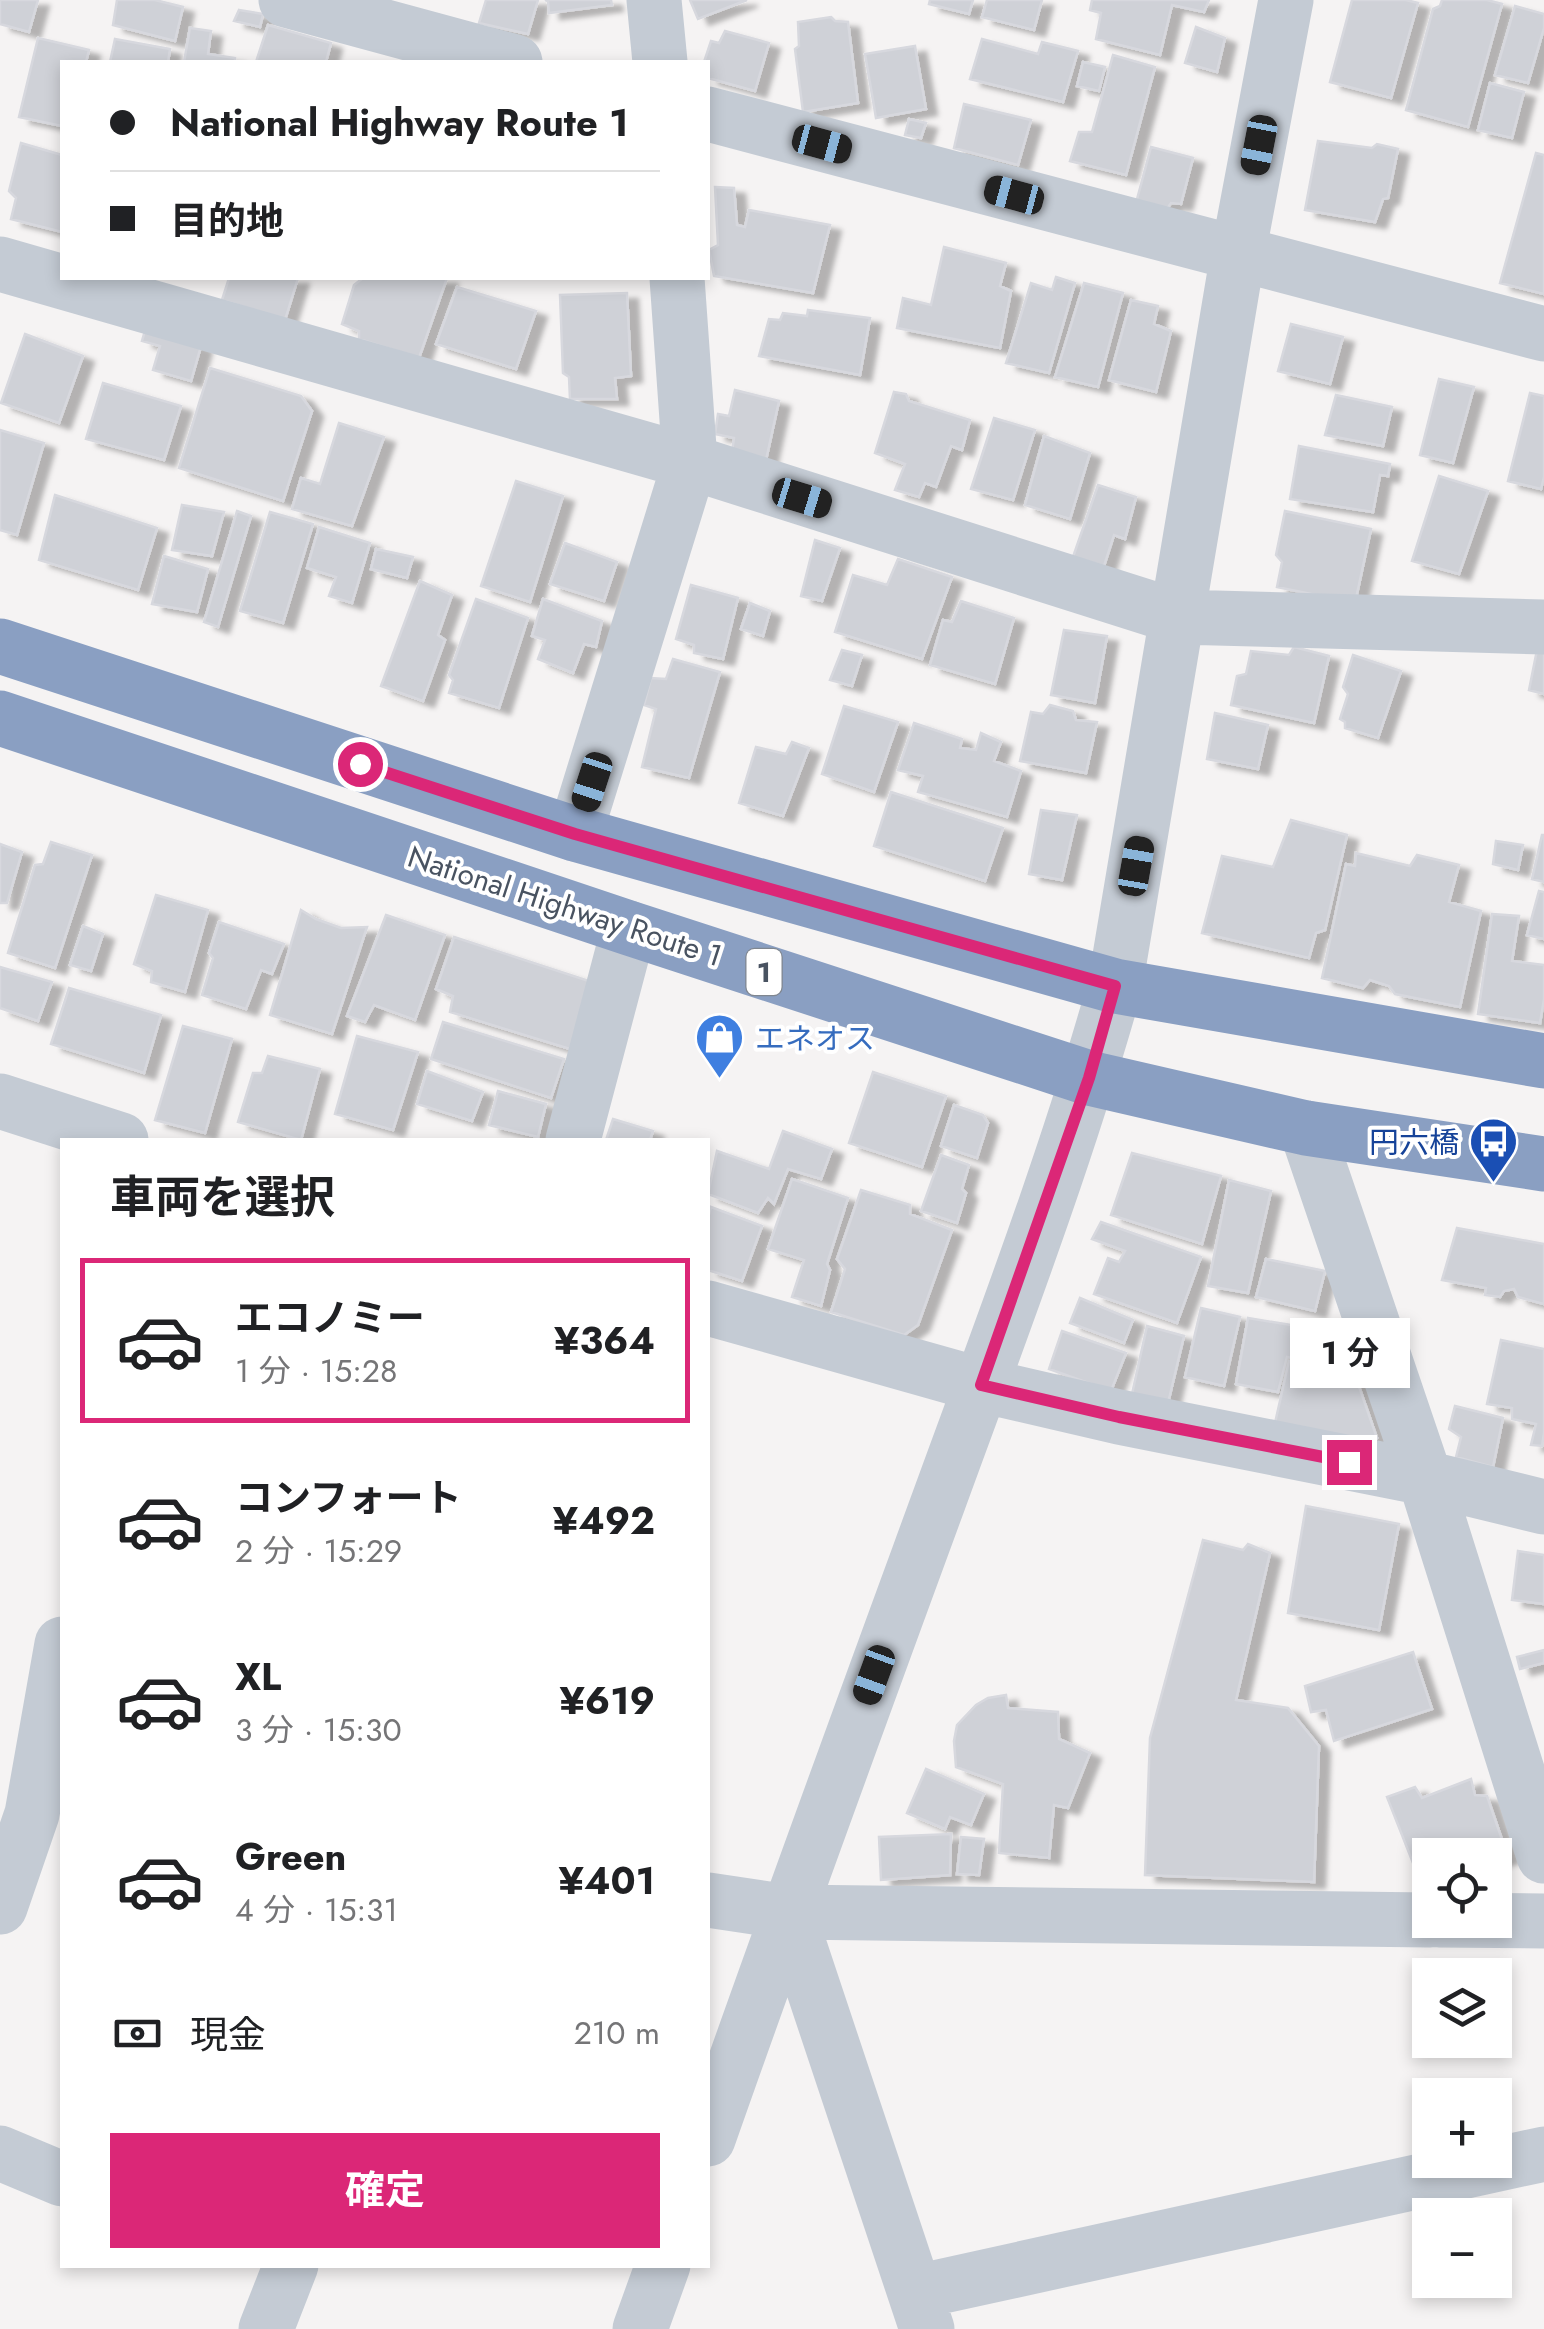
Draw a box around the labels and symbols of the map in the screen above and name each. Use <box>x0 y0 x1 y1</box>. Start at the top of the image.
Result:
car <box>1239 113 1279 177</box>
car <box>789 122 855 166</box>
car <box>981 173 1047 217</box>
car <box>769 475 835 521</box>
route start <box>338 742 383 787</box>
car <box>568 749 616 815</box>
car <box>1116 834 1156 898</box>
street label: National Highway Route 1 <box>402 835 728 977</box>
road number: 1 <box>746 949 782 995</box>
shop icon: エネオス <box>694 1012 746 1080</box>
place label: エネオス <box>755 1017 875 1060</box>
bus stop icon: 円六橋 <box>1468 1116 1520 1184</box>
place label: 円六橋 <box>1369 1121 1459 1164</box>
callout: 1 分 <box>1289 1317 1409 1387</box>
route end <box>1327 1440 1372 1485</box>
car <box>850 1642 898 1708</box>

